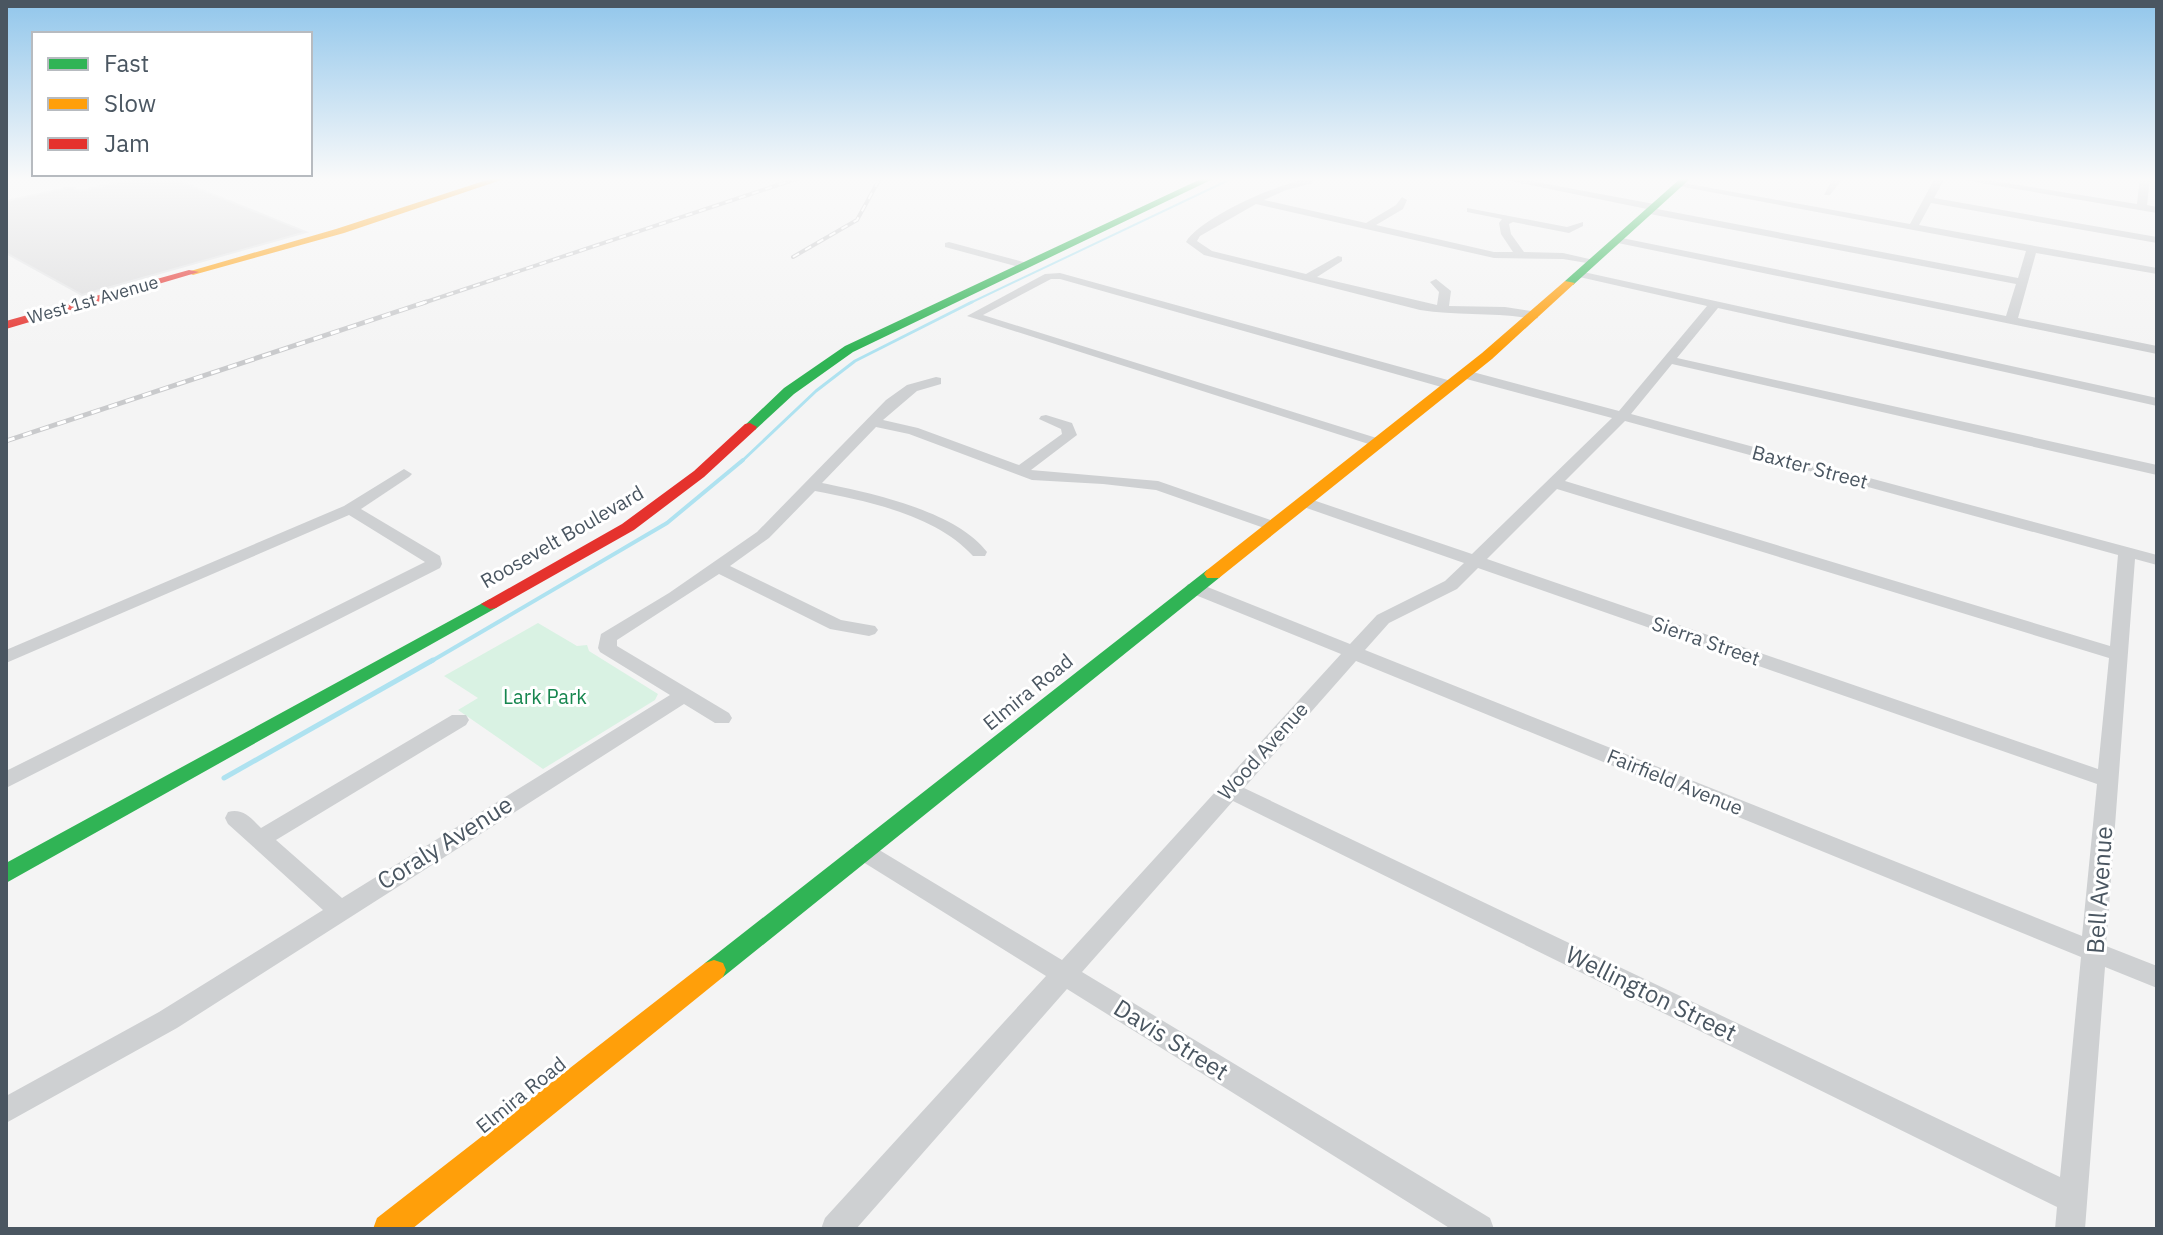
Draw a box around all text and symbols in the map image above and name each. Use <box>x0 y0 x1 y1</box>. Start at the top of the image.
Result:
legend <box>32 32 312 176</box>
text: Fast <box>104 47 149 79</box>
text: Slow <box>104 87 156 119</box>
text: Jam <box>104 127 150 159</box>
street label: West 1st Avenue <box>25 270 161 329</box>
street label: Baxter Street <box>1749 438 1871 495</box>
street label: Roosevelt Boulevard <box>475 479 648 594</box>
street label: Sierra Street <box>1649 609 1764 672</box>
street label: Elmira Road <box>977 647 1078 736</box>
park label: Lark Park <box>503 683 587 710</box>
street label: Wood Avenue <box>1211 696 1314 805</box>
street label: Fairfield Avenue <box>1603 742 1747 821</box>
street label: Coraly Avenue <box>371 788 518 897</box>
street label: Bell Avenue <box>2079 825 2119 955</box>
street label: Wellington Street <box>1561 938 1742 1048</box>
street label: Davis Street <box>1108 991 1235 1087</box>
street label: Elmira Road <box>470 1050 571 1139</box>

